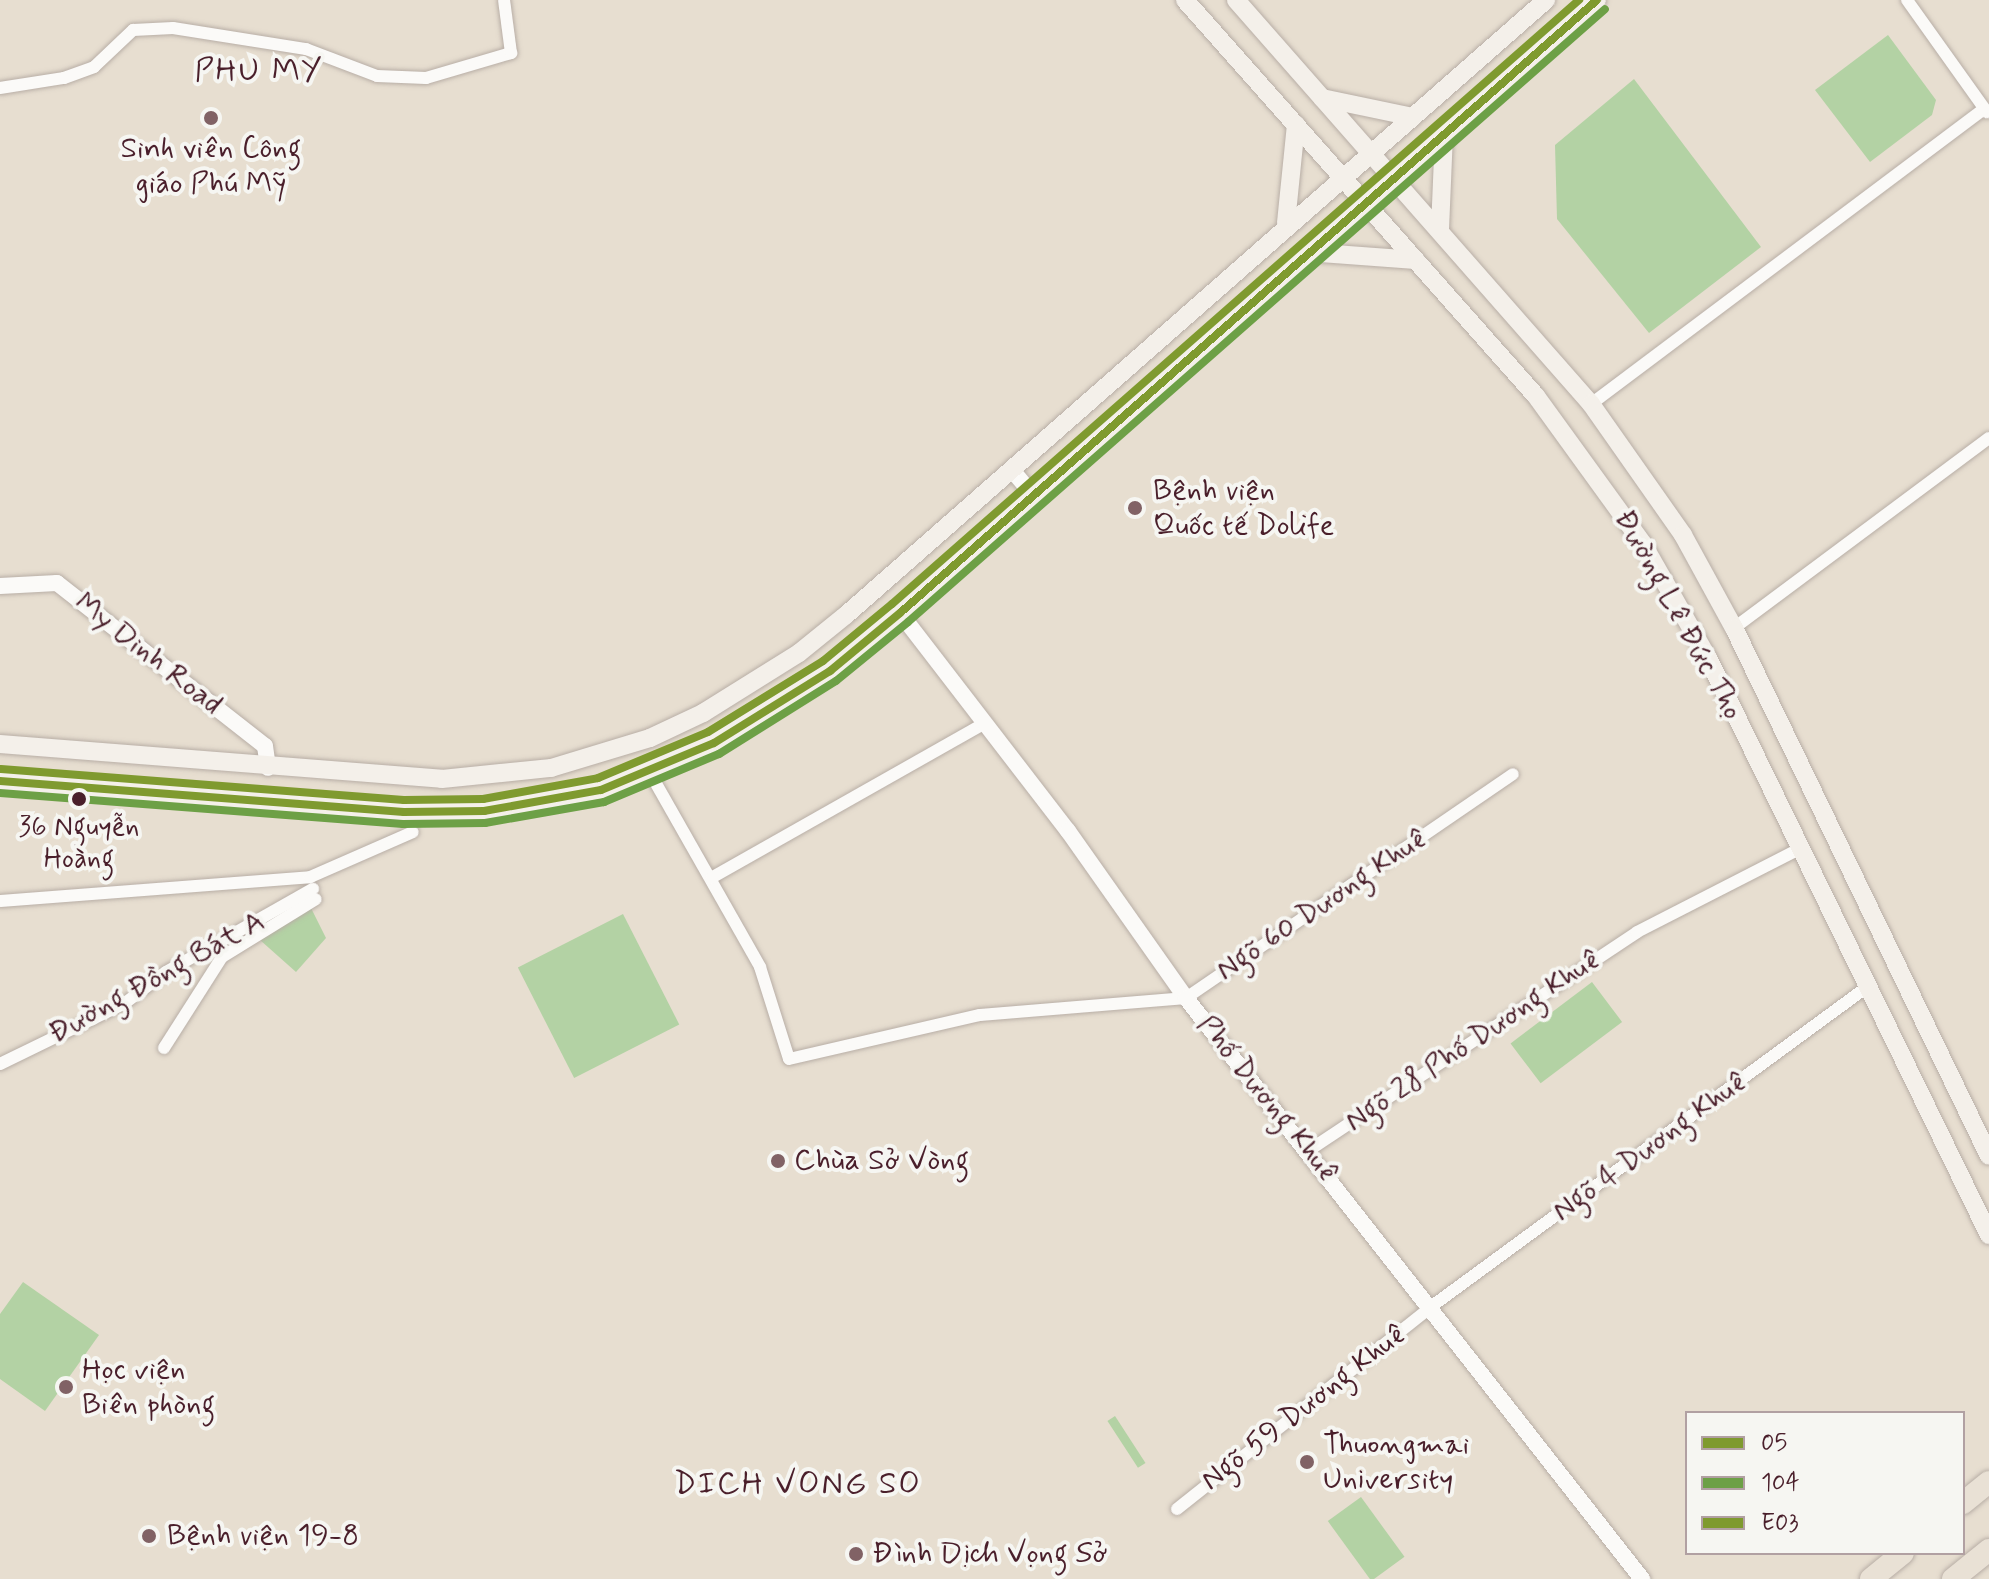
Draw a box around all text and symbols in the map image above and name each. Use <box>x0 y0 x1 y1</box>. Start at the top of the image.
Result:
district label: PHU MY <box>197 52 321 90</box>
marker: Sinh viên Công giáo Phú Mỹ <box>202 109 220 127</box>
place label: Sinh viên Công giáo Phú Mỹ <box>119 131 303 202</box>
place label: Bệnh viện Quốc tế Dolife <box>1153 473 1341 544</box>
marker: Bệnh viện Quốc tế Dolife <box>1124 497 1146 519</box>
street label: Đường Lê Đức Thọ <box>1606 504 1750 726</box>
street label: My Dinh Road <box>68 586 228 722</box>
marker: 36 Nguyễn Hoàng <box>71 791 87 807</box>
place label: 36 Nguyễn Hoàng <box>19 811 139 877</box>
street label: Ngõ 60 Dương Khuê <box>1207 819 1437 991</box>
street label: Đường Đồng Bát A <box>43 904 271 1052</box>
street label: Ngõ 28 Phố Dương Khuê <box>1336 940 1610 1142</box>
street label: Phố Dương Khuê <box>1187 1006 1347 1192</box>
street label: Ngõ 4 Dương Khuê <box>1543 1063 1757 1231</box>
place label: Chùa Sở Vòng <box>794 1143 969 1179</box>
marker: Chùa Sở Vòng <box>769 1152 787 1170</box>
street label: Ngõ 59 Dương Khuê <box>1192 1315 1416 1501</box>
place label: Học viện Biên phòng <box>82 1352 216 1422</box>
marker: Học viện Biên phòng <box>57 1378 75 1396</box>
legend <box>1685 1411 1965 1555</box>
place label: Thuongmai University <box>1323 1427 1469 1498</box>
text: 05 <box>1761 1428 1787 1459</box>
marker: Thuongmai University <box>1298 1453 1316 1471</box>
district label: DICH VONG SO <box>675 1465 921 1503</box>
text: 104 <box>1761 1468 1800 1499</box>
text: E03 <box>1761 1508 1799 1539</box>
place label: Bệnh viện 19-8 <box>167 1518 360 1554</box>
marker: Bệnh viện 19-8 <box>138 1525 160 1547</box>
place label: Đình Dịch Vọng Sở <box>872 1536 1106 1572</box>
marker: Đình Dịch Vọng Sở <box>847 1545 865 1563</box>

